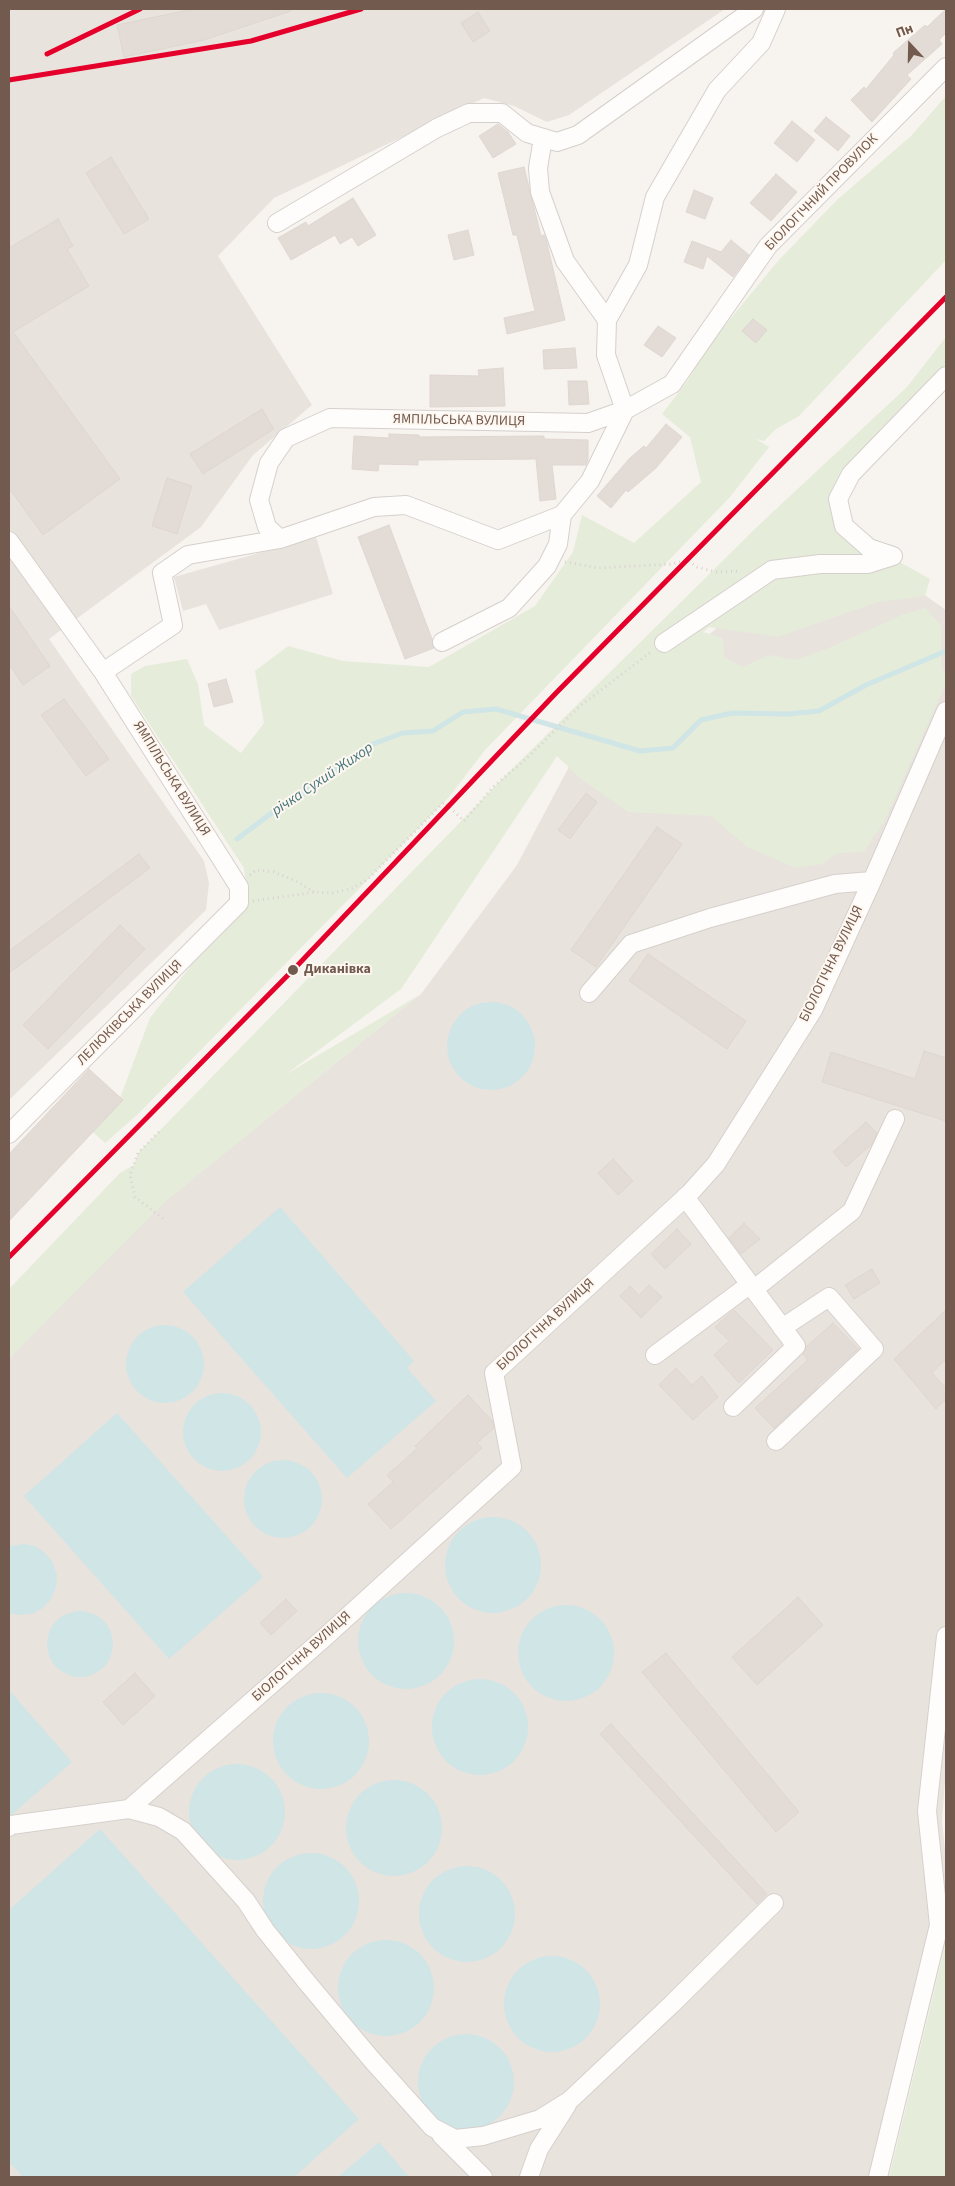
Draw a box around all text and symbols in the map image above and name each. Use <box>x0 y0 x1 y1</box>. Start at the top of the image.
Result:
text: Пн <box>893 19 916 43</box>
north arrow <box>885 20 935 70</box>
street label: БІОЛОГІЧНИЙ ПРОВУЛОК <box>762 131 882 255</box>
street label: ЯМПІЛЬСЬКА ВУЛИЦЯ <box>393 411 525 431</box>
street label: ЯМПІЛЬСЬКА ВУЛИЦЯ <box>129 718 213 840</box>
water label: річка Сухий Жихор <box>269 739 377 821</box>
street label: БІОЛОГІЧНА ВУЛИЦЯ <box>797 903 867 1025</box>
street label: ЛЕЛЮКІВСЬКА ВУЛИЦЯ <box>74 957 186 1069</box>
place label: Диканівка <box>304 962 371 978</box>
marker: Диканівка <box>286 963 300 977</box>
street label: БІОЛОГІЧНА ВУЛИЦЯ <box>494 1275 598 1375</box>
street label: БІОЛОГІЧНА ВУЛИЦЯ <box>249 1608 355 1706</box>

